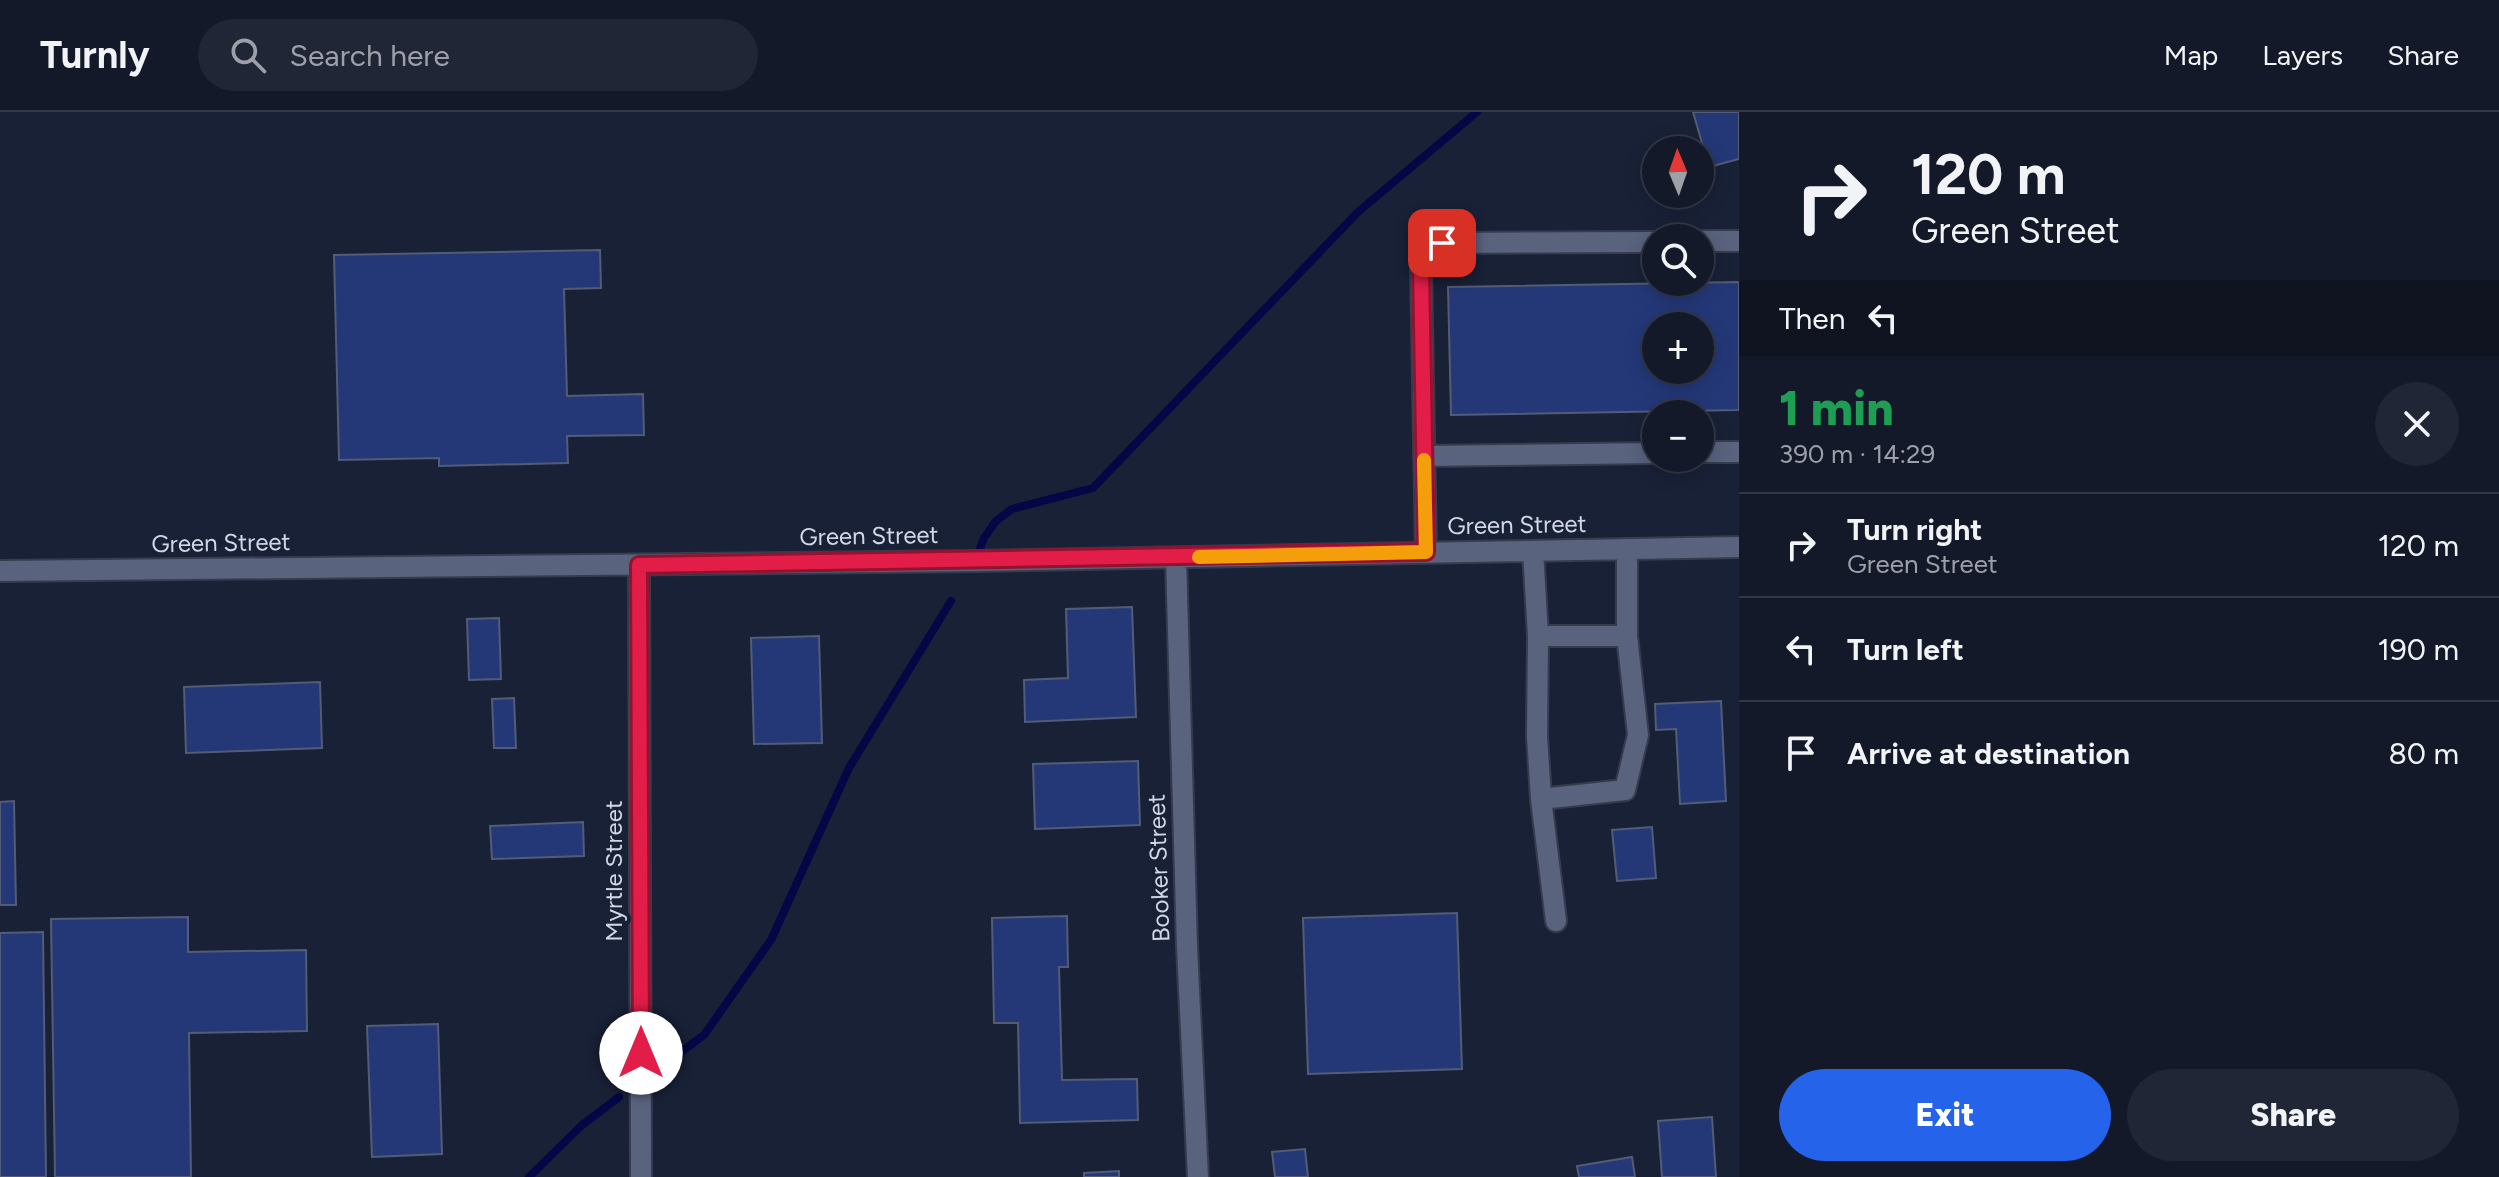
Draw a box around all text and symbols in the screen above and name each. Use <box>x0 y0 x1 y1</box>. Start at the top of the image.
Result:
search box <box>198 19 758 91</box>
text: Turnly <box>40 32 150 78</box>
icon: search <box>226 33 270 77</box>
text: Search here <box>290 37 450 74</box>
text: Map <box>2164 38 2218 72</box>
text: Layers <box>2262 38 2343 72</box>
text: Share <box>2387 38 2459 72</box>
north arrow <box>1642 136 1714 208</box>
map controls <box>1642 136 1714 472</box>
text: 120 m <box>1911 141 2066 208</box>
icon: right <box>1779 144 1883 248</box>
pin <box>1408 209 1476 277</box>
text: Green Street <box>1911 209 2120 252</box>
icon: arrive <box>1420 221 1464 265</box>
button: search <box>1642 224 1714 296</box>
icon: left <box>1861 296 1905 340</box>
text: Then <box>1779 300 1845 337</box>
button: + <box>1642 312 1714 384</box>
text: 1 min <box>1779 379 1894 437</box>
button: close <box>2375 382 2459 466</box>
button: − <box>1642 400 1714 472</box>
text: 390 m · 14:29 <box>1779 438 1935 470</box>
street label: Green Street <box>1447 509 1587 540</box>
text: Turn right <box>1847 511 1982 548</box>
street label: Green Street <box>799 520 939 551</box>
icon: right <box>1779 523 1823 567</box>
street label: Green Street <box>151 527 291 558</box>
text: 120 m <box>2378 527 2459 564</box>
text: Green Street <box>1847 548 1998 580</box>
icon: left <box>1779 627 1823 671</box>
text: Turn left <box>1847 631 1964 668</box>
text: 190 m <box>2377 631 2459 668</box>
icon: arrive <box>1779 731 1823 775</box>
text: Arrive at destination <box>1847 735 2130 772</box>
text: 80 m <box>2388 735 2459 772</box>
street label: Booker Street <box>1141 793 1176 943</box>
street label: Myrtle Street <box>599 800 628 942</box>
position arrow <box>599 1011 683 1095</box>
button: Exit <box>1779 1069 2111 1161</box>
button: Share <box>2127 1069 2459 1161</box>

